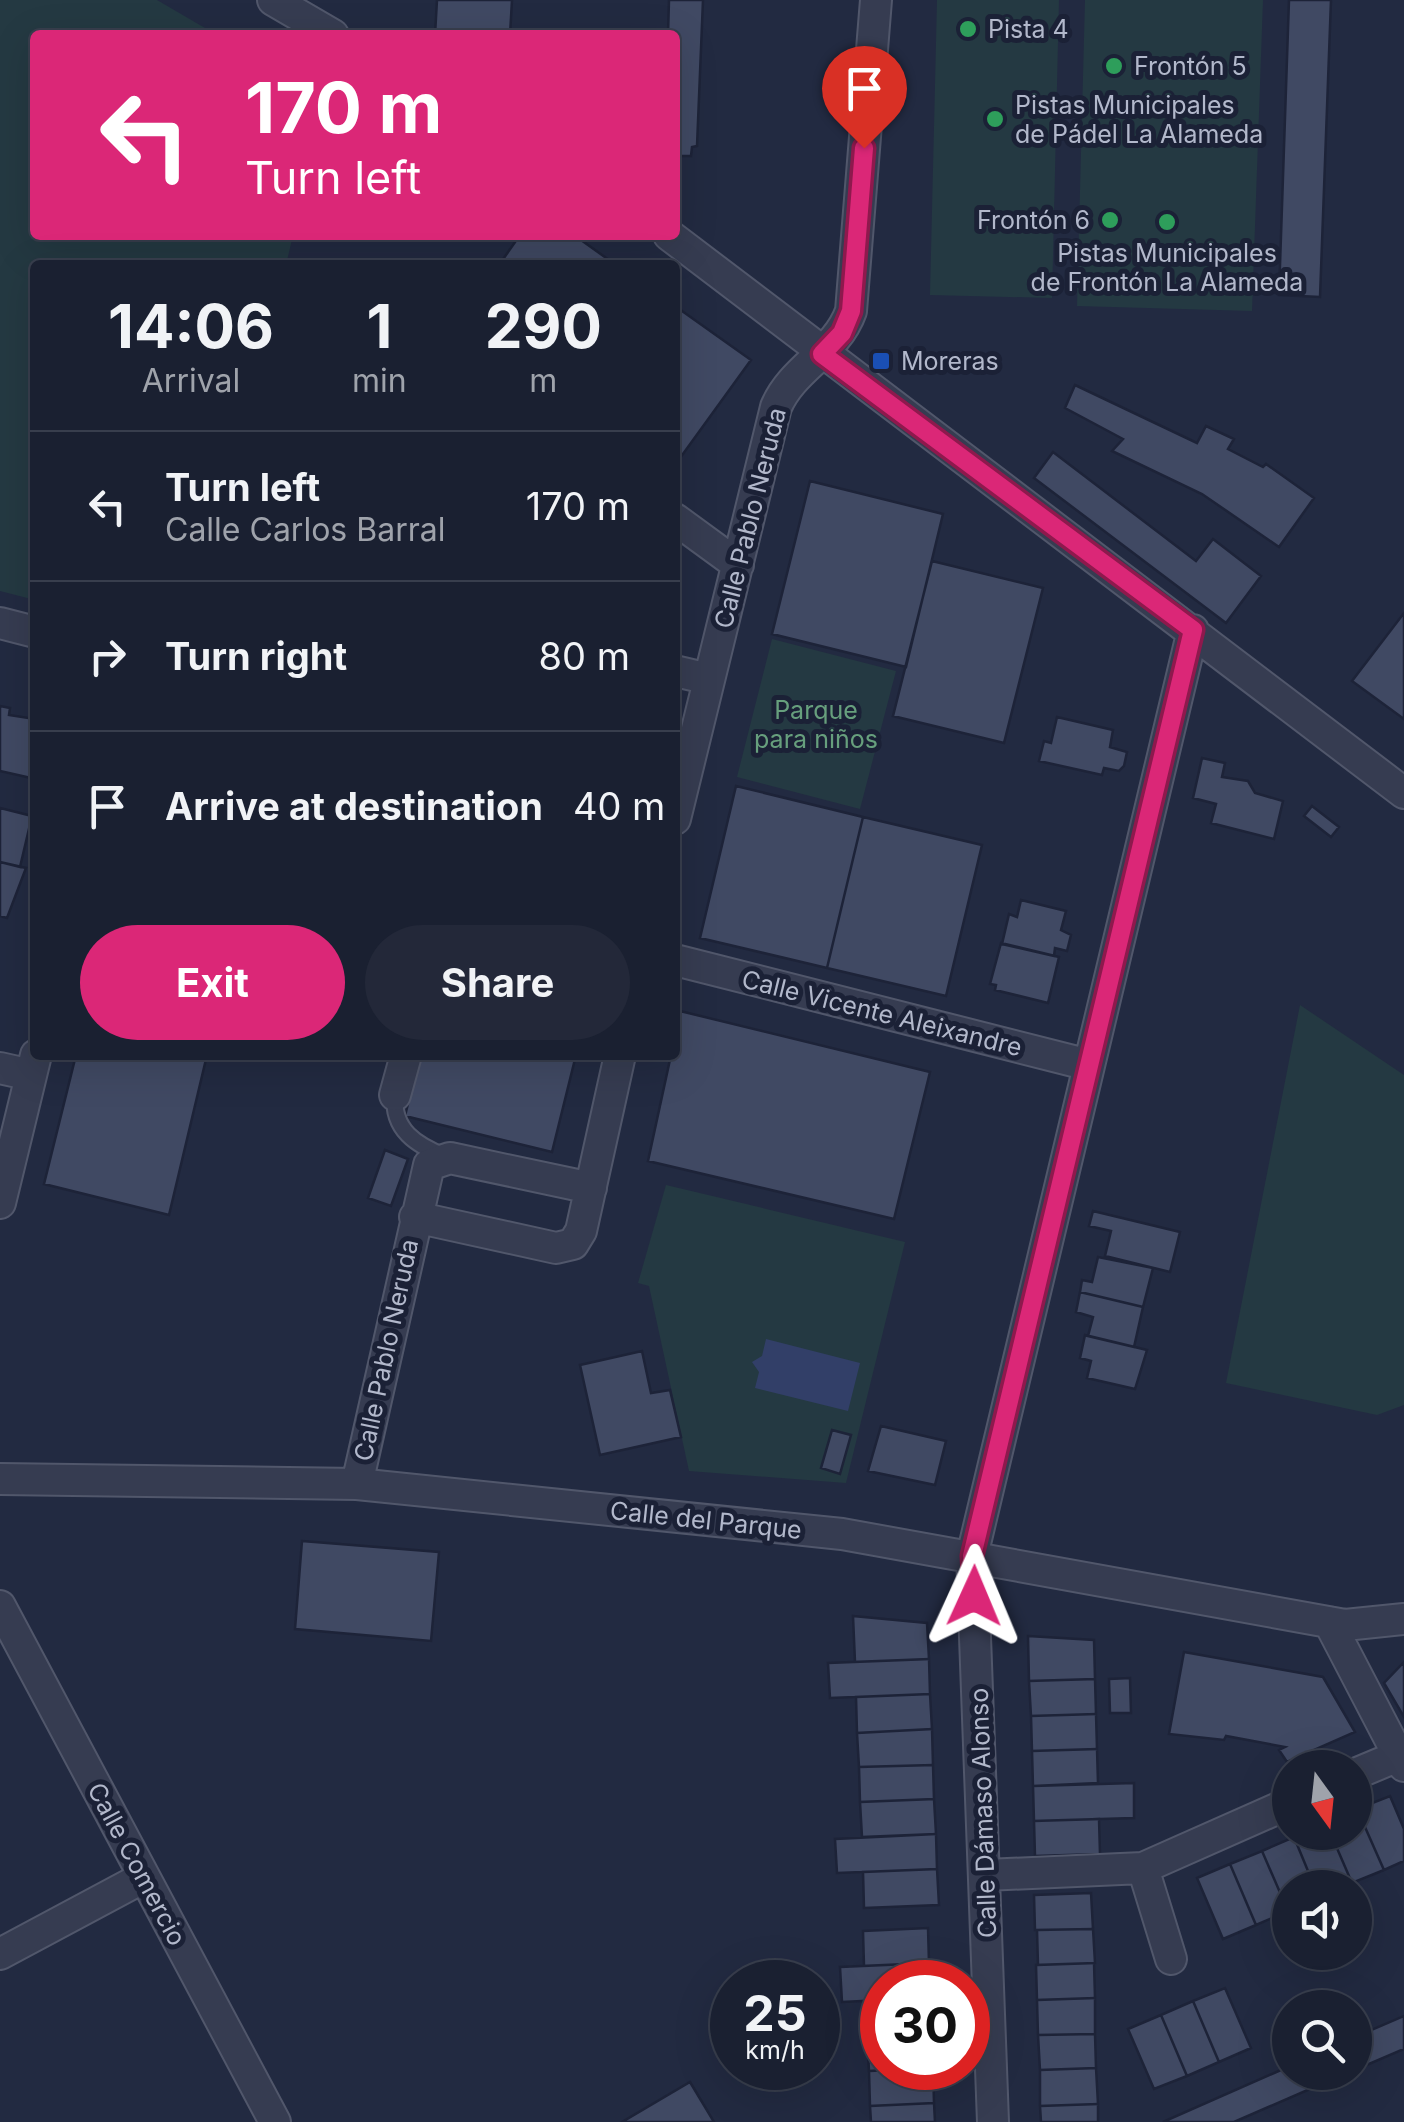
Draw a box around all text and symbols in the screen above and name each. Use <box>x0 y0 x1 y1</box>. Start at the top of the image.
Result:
place label: Pista 4 <box>988 14 1069 44</box>
marker: Pista 4 <box>957 18 979 40</box>
pin <box>822 46 907 149</box>
place label: Frontón 5 <box>1134 51 1247 81</box>
marker: Frontón 5 <box>1103 55 1125 77</box>
icon: arrive <box>837 61 892 116</box>
text: 170 m <box>245 65 442 150</box>
icon: left <box>80 70 210 200</box>
place label: Pistas Municipales de Pádel La Alameda <box>1015 90 1263 149</box>
marker: Pistas Municipales de Pádel La Alameda <box>984 108 1006 130</box>
text: Turn left <box>245 150 421 205</box>
place label: Frontón 6 <box>977 205 1090 235</box>
marker: Frontón 6 <box>1099 209 1121 231</box>
marker: Pistas Municipales de Frontón La Alameda <box>1156 211 1178 233</box>
place label: Pistas Municipales de Frontón La Alameda <box>1031 238 1303 297</box>
text: 14:06 <box>108 290 274 362</box>
text: 1 <box>366 290 392 362</box>
text: 290 <box>485 290 602 362</box>
place label: Moreras <box>901 346 999 376</box>
marker: Moreras <box>870 350 892 372</box>
text: Arrival <box>142 361 240 400</box>
text: min <box>352 361 407 400</box>
text: m <box>529 361 557 400</box>
street label: Calle Pablo Neruda <box>708 405 792 631</box>
text: Turn left <box>165 464 320 510</box>
icon: left <box>80 479 135 534</box>
text: 170 m <box>526 483 630 529</box>
text: Calle Carlos Barral <box>165 510 445 549</box>
icon: right <box>80 629 135 684</box>
text: Turn right <box>165 633 347 679</box>
text: 80 m <box>539 633 630 679</box>
park label: Parque para niños <box>754 695 878 754</box>
icon: arrive <box>80 779 135 834</box>
text: Arrive at destination <box>165 783 543 829</box>
text: 40 m <box>573 783 665 829</box>
button: Exit <box>80 925 345 1040</box>
button: Share <box>365 925 630 1040</box>
street label: Calle Vicente Aleixandre <box>739 964 1025 1062</box>
street label: Calle Pablo Neruda <box>348 1236 424 1464</box>
street label: Calle del Parque <box>609 1495 803 1545</box>
position arrow <box>922 1544 1026 1648</box>
street label: Calle Dámaso Alonso <box>964 1687 1002 1939</box>
north arrow <box>1272 1750 1372 1850</box>
map controls <box>1272 1750 1372 2090</box>
street label: Calle Comercio <box>81 1777 193 1951</box>
button: sound <box>1272 1870 1372 1970</box>
speed limit sign: 30 <box>860 1960 990 2090</box>
text: 25 <box>743 1983 807 2043</box>
button: search <box>1272 1990 1372 2090</box>
text: km/h <box>745 2035 805 2065</box>

